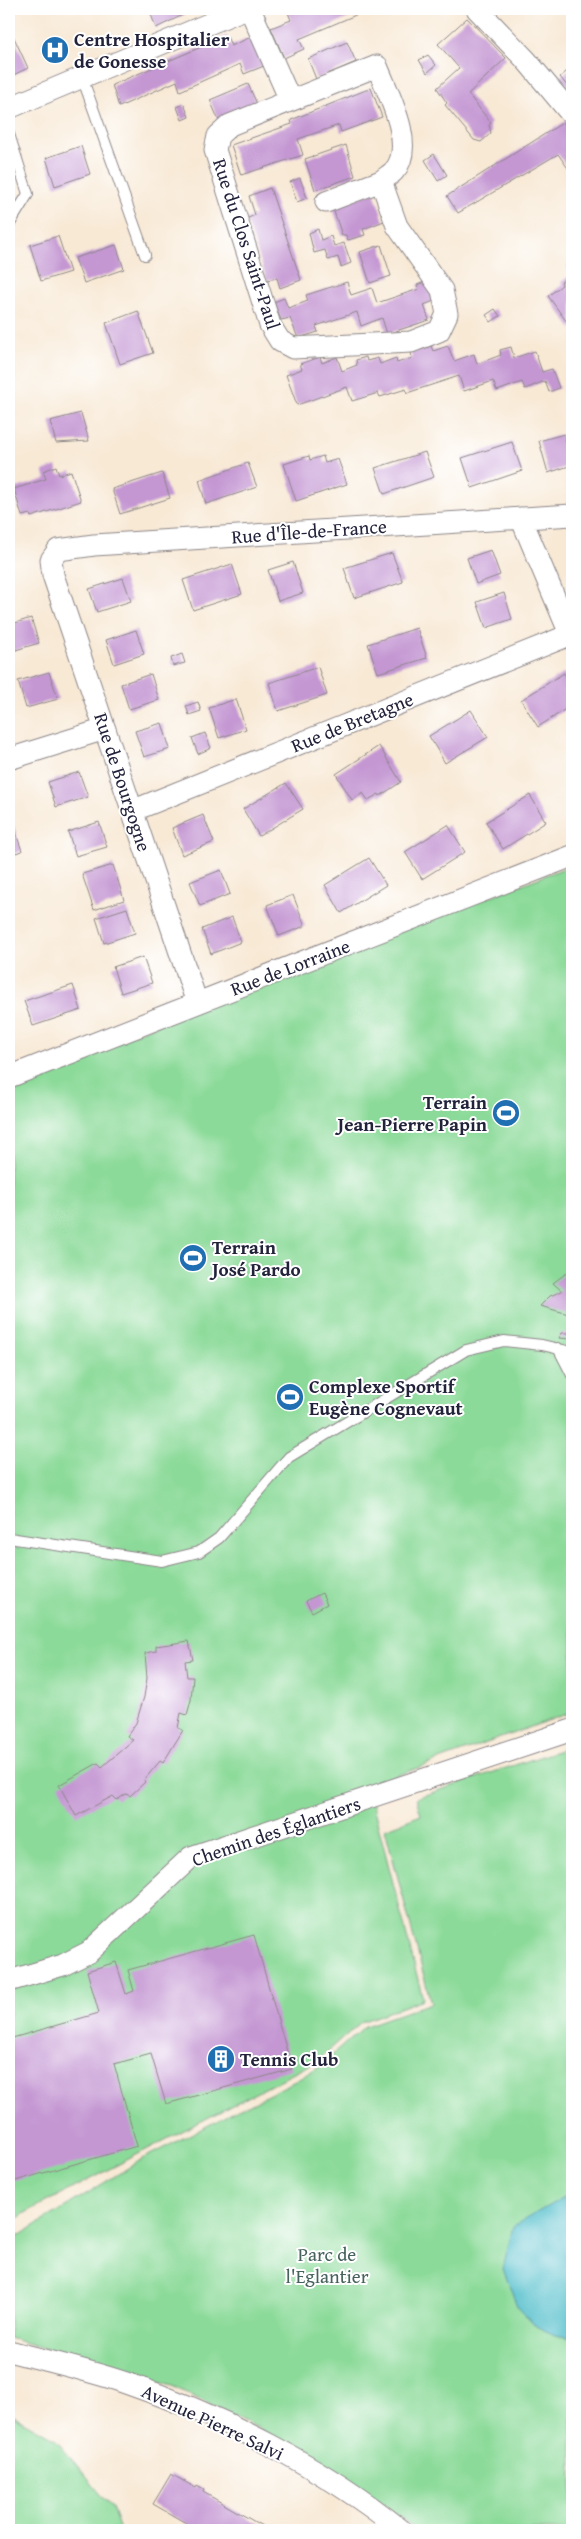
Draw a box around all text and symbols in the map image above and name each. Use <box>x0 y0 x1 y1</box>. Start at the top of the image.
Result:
place label: Centre Hospitalier de Gonesse <box>74 25 230 75</box>
hospital icon: Centre Hospitalier de Gonesse <box>40 35 70 65</box>
street label: Rue du Clos Saint-Paul <box>206 155 288 333</box>
street label: Rue d'Île-de-France <box>230 512 388 550</box>
street label: Rue de Bretagne <box>287 685 417 759</box>
street label: Rue de Bourgogne <box>87 709 159 855</box>
street label: Rue de Lorraine <box>226 931 354 1003</box>
place label: Terrain Jean-Pierre Papin <box>335 1088 488 1138</box>
sports icon: Terrain Jean-Pierre Papin <box>491 1098 521 1128</box>
place label: Terrain José Pardo <box>209 1233 301 1283</box>
sports icon: Terrain José Pardo <box>178 1243 208 1273</box>
place label: Complexe Sportif Eugène Cognevaut <box>309 1372 464 1422</box>
sports icon: Complexe Sportif Eugène Cognevaut <box>275 1382 305 1412</box>
street label: Chemin des Églantiers <box>188 1789 364 1873</box>
building icon: Tennis Club <box>206 2044 236 2074</box>
place label: Tennis Club <box>240 2045 338 2073</box>
park label: Parc de l'Eglantier <box>285 2240 369 2290</box>
street label: Avenue Pierre Salvi <box>137 2377 289 2467</box>

